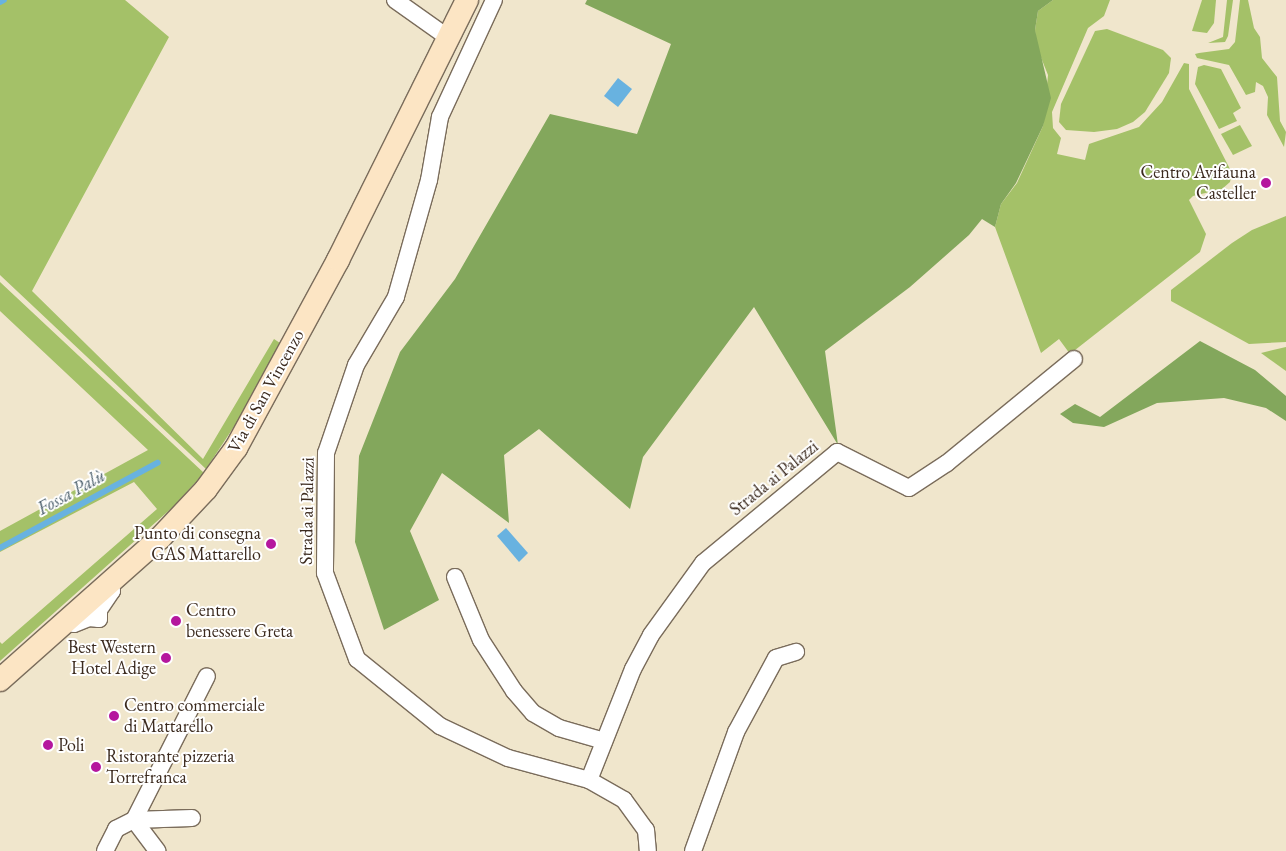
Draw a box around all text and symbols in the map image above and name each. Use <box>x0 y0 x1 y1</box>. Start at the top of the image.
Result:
place label: Centro Avifauna Casteller <box>1140 162 1256 204</box>
marker: Centro Avifauna Casteller <box>1260 177 1272 189</box>
street label: Via di San Vincenzo <box>223 326 309 456</box>
street label: Strada ai Palazzi <box>725 436 823 520</box>
street label: Strada ai Palazzi <box>295 457 319 565</box>
water label: Fossa Palù <box>33 464 109 520</box>
place label: Punto di consegna GAS Mattarello <box>134 523 261 566</box>
marker: Punto di consegna GAS Mattarello <box>265 538 277 550</box>
place label: Centro benessere Greta <box>186 600 293 642</box>
marker: Centro benessere Greta <box>170 615 182 627</box>
place label: Best Western Hotel Adige <box>68 637 156 680</box>
marker: Best Western Hotel Adige <box>160 652 172 664</box>
place label: Centro commerciale di Mattarello <box>124 695 265 738</box>
marker: Centro commerciale di Mattarello <box>108 710 120 722</box>
place label: Poli <box>58 734 84 756</box>
marker: Poli <box>42 739 54 751</box>
place label: Ristorante pizzeria Torrefranca <box>106 746 235 789</box>
marker: Ristorante pizzeria Torrefranca <box>90 761 102 773</box>

